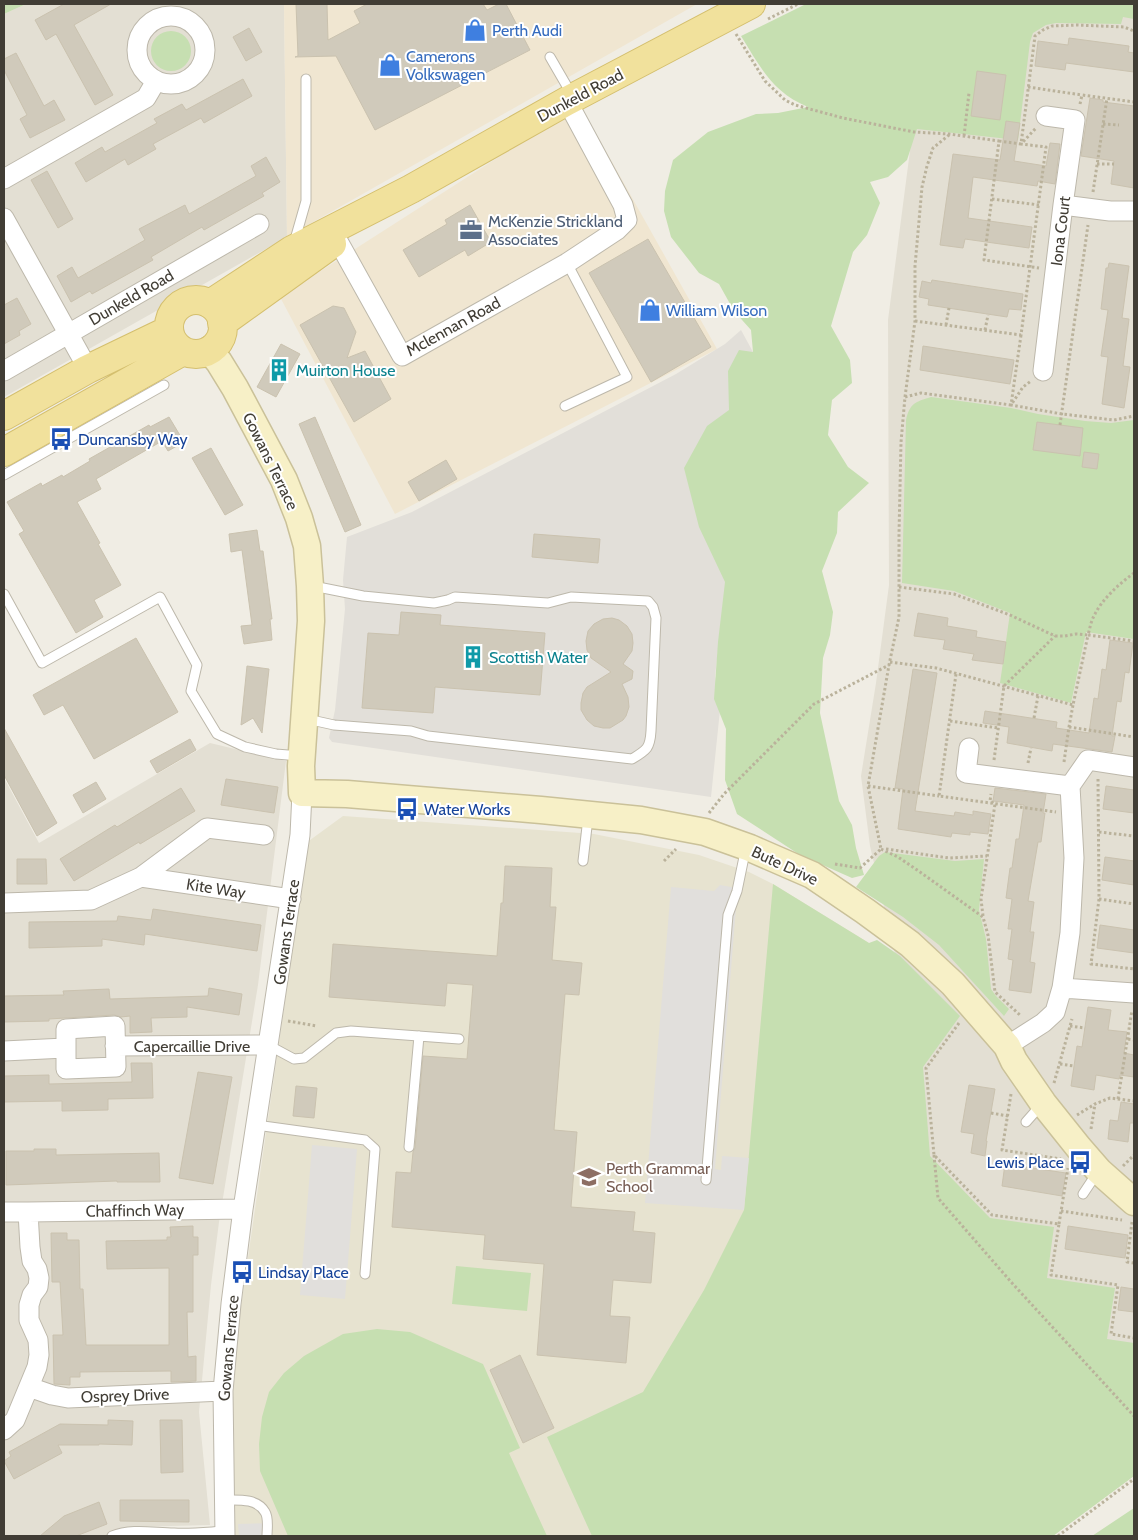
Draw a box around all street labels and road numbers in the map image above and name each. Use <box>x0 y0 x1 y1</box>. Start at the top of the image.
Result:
street label: Dunkeld Road <box>534 65 627 126</box>
street label: Iona Court <box>1047 194 1074 267</box>
street label: Dunkeld Road <box>85 266 177 329</box>
street label: Mclennan Road <box>403 293 504 360</box>
street label: Gowans Terrace <box>239 409 302 513</box>
street label: Bute Drive <box>749 842 821 889</box>
street label: Kite Way <box>185 874 247 903</box>
street label: Gowans Terrace <box>270 878 303 986</box>
street label: Capercaillie Drive <box>134 1037 250 1056</box>
street label: Chaffinch Way <box>86 1200 184 1221</box>
street label: Gowans Terrace <box>214 1294 243 1402</box>
street label: Osprey Drive <box>81 1384 169 1407</box>

